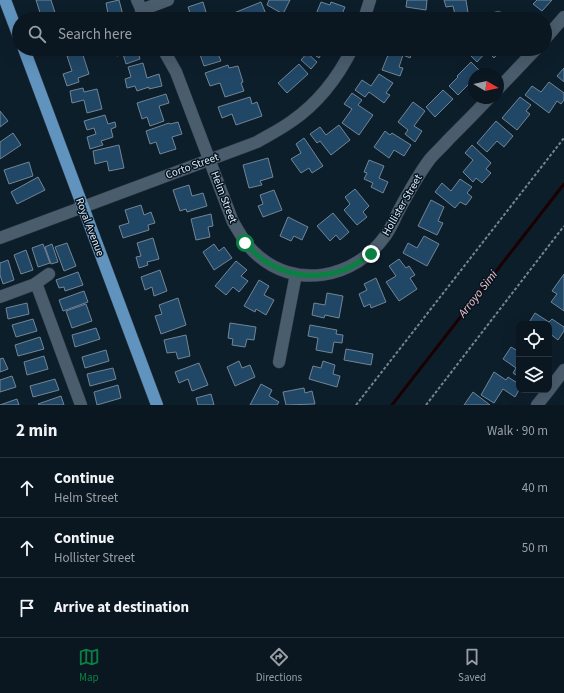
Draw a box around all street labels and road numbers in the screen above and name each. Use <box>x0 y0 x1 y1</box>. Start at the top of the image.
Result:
street label: Corto Street <box>163 149 221 183</box>
street label: Helm Street <box>207 169 241 225</box>
street label: Hollister Street <box>378 171 426 238</box>
street label: Royal Avenue <box>72 196 108 259</box>

